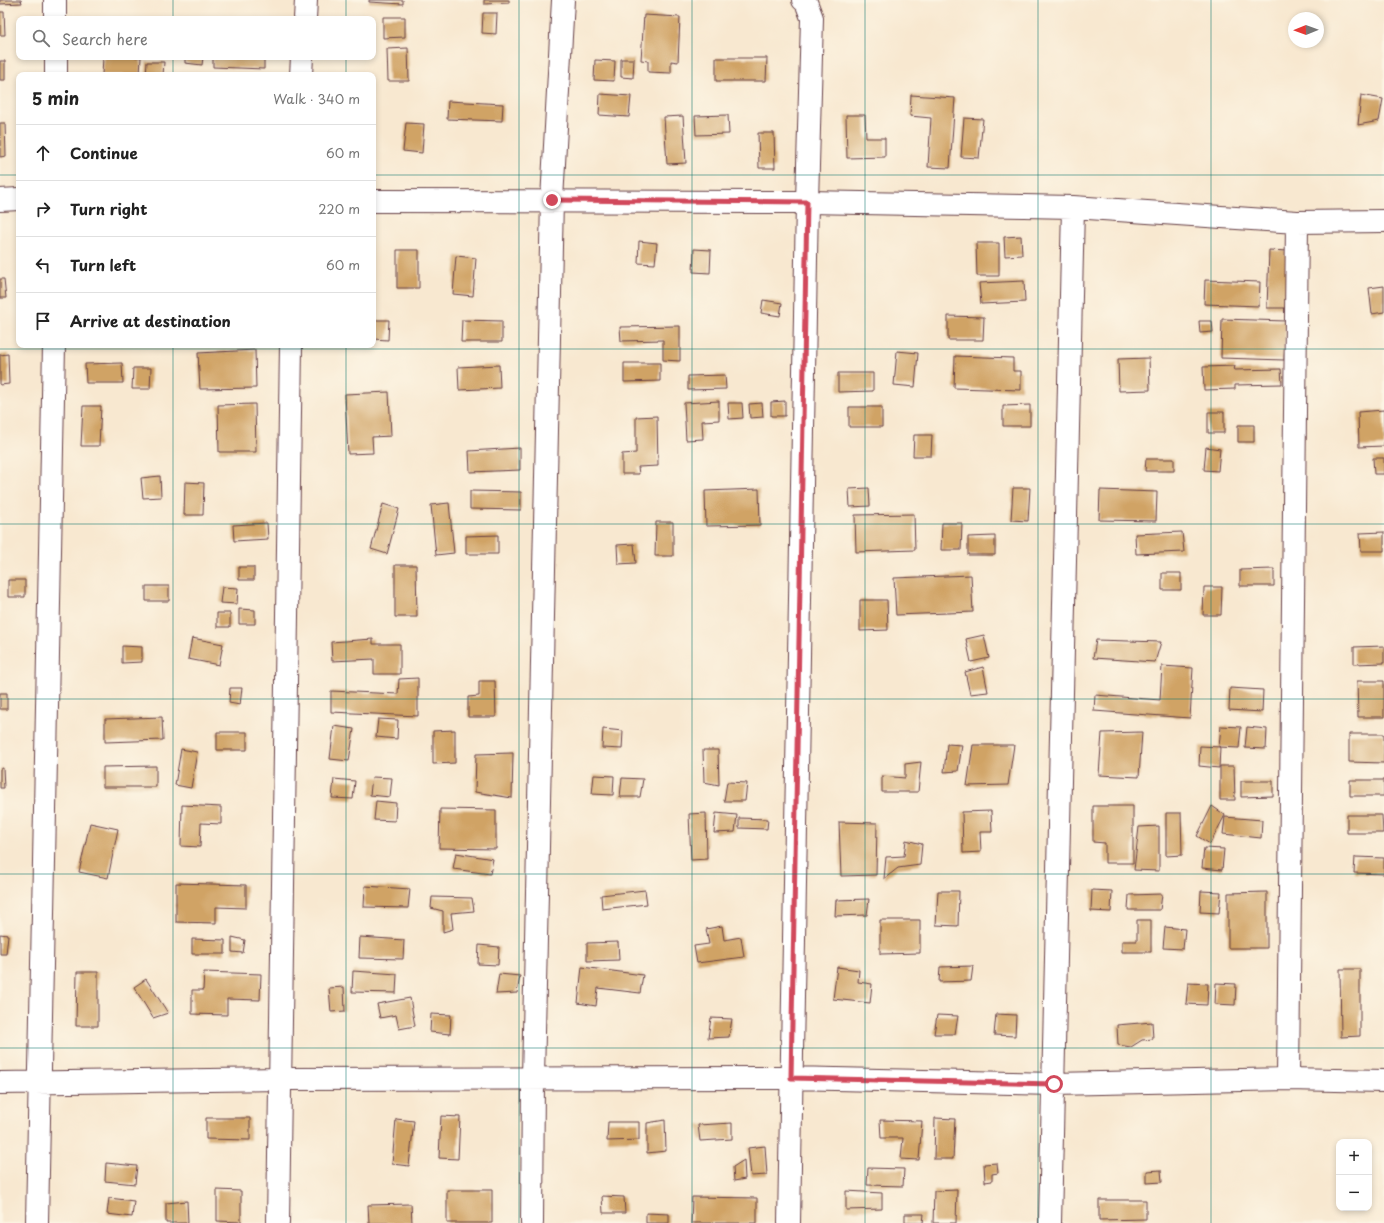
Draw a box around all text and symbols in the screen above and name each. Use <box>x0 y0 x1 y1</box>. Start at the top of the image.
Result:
north arrow <box>1288 12 1324 48</box>
search box <box>16 16 376 60</box>
icon: search <box>30 27 52 49</box>
text: Search here <box>62 27 148 50</box>
text: 5 min <box>32 85 79 111</box>
text: Walk · 340 m <box>273 89 360 108</box>
text: Continue <box>70 141 138 164</box>
icon: ahead <box>32 142 54 164</box>
text: 60 m <box>326 143 360 162</box>
route end <box>543 191 561 209</box>
text: Turn right <box>70 197 147 220</box>
icon: right <box>32 198 54 220</box>
text: 220 m <box>318 199 360 218</box>
text: Turn left <box>70 253 136 276</box>
icon: left <box>32 254 54 276</box>
text: 60 m <box>326 255 360 274</box>
text: Arrive at destination <box>70 309 231 332</box>
icon: arrive <box>32 310 54 332</box>
route start <box>1045 1075 1063 1093</box>
map controls <box>1336 1139 1372 1211</box>
button: + <box>1336 1139 1372 1175</box>
button: − <box>1336 1175 1372 1211</box>

